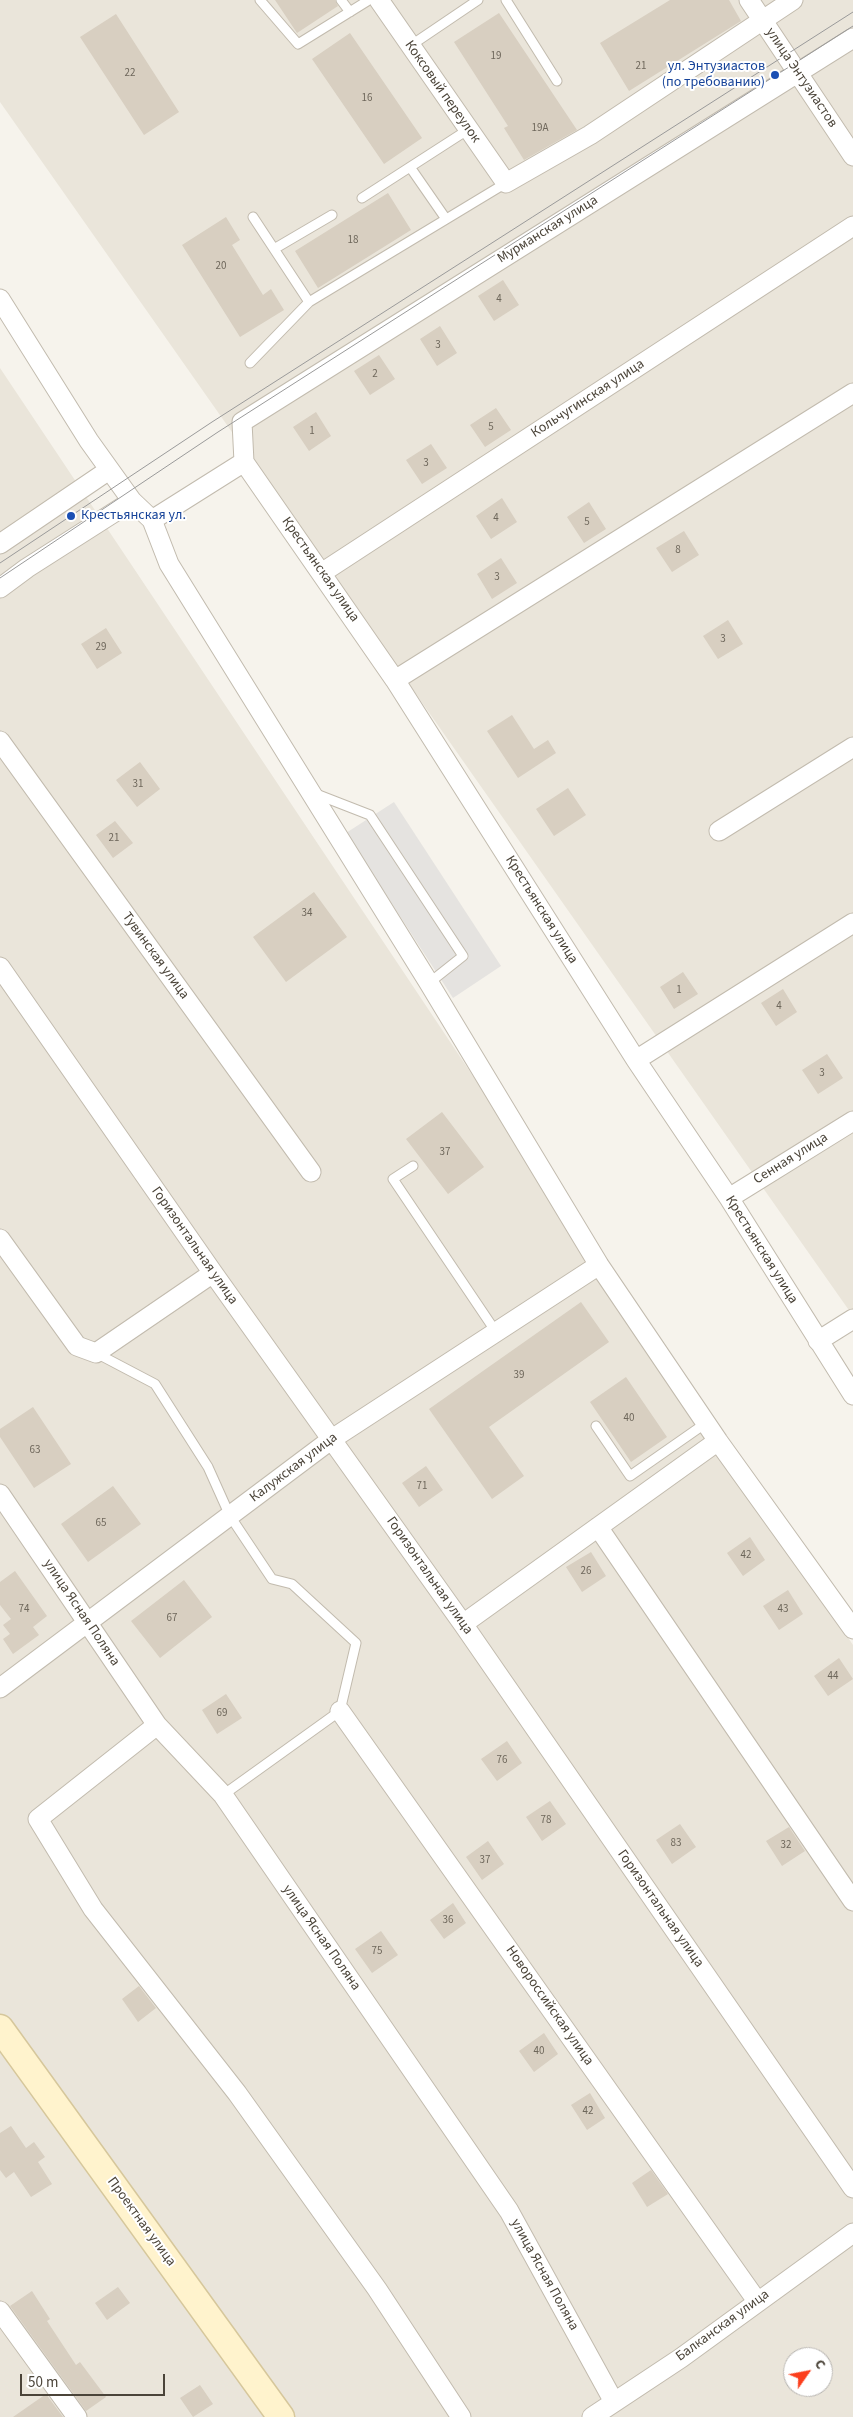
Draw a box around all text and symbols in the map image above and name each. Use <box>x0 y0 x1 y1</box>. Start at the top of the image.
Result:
street label: улица Энтузиастов <box>761 25 841 131</box>
street label: Коксовый переулок <box>400 38 484 146</box>
house number: 19 <box>491 50 501 64</box>
place label: ул. Энтузиастов (по требованию) <box>662 59 765 92</box>
house number: 21 <box>636 60 646 74</box>
house number: 22 <box>125 67 135 81</box>
marker: ул. Энтузиастов (по требованию) <box>769 69 781 81</box>
house number: 16 <box>362 92 372 106</box>
house number: 19А <box>532 122 548 136</box>
street label: Мурманская улица <box>495 192 601 268</box>
house number: 18 <box>348 234 358 248</box>
house number: 20 <box>216 260 226 274</box>
house number: 4 <box>496 293 502 307</box>
house number: 3 <box>435 339 441 353</box>
street label: Кольчугинская улица <box>528 356 648 442</box>
house number: 2 <box>372 368 378 382</box>
house number: 5 <box>488 421 494 435</box>
house number: 1 <box>309 425 315 439</box>
house number: 3 <box>423 457 429 471</box>
place label: Крестьянская ул. <box>81 508 186 524</box>
marker: Крестьянская ул. <box>65 510 77 522</box>
house number: 4 <box>493 512 499 526</box>
street label: Крестьянская улица <box>277 514 363 626</box>
house number: 5 <box>584 516 590 530</box>
house number: 8 <box>675 544 681 558</box>
house number: 3 <box>494 571 500 585</box>
house number: 3 <box>720 633 726 647</box>
house number: 29 <box>96 641 106 655</box>
house number: 31 <box>133 778 143 792</box>
house number: 21 <box>109 832 119 846</box>
street label: Крестьянская улица <box>501 853 581 967</box>
house number: 34 <box>302 907 312 921</box>
street label: Тувинская улица <box>118 909 192 1003</box>
house number: 1 <box>676 984 682 998</box>
house number: 4 <box>776 1000 782 1014</box>
house number: 3 <box>819 1067 825 1081</box>
street label: Сенная улица <box>751 1130 831 1188</box>
house number: 37 <box>440 1146 450 1160</box>
street label: Горизонтальная улица <box>147 1184 241 1308</box>
street label: Крестьянская улица <box>721 1193 801 1307</box>
house number: 39 <box>514 1369 524 1383</box>
house number: 40 <box>624 1412 634 1426</box>
street label: Калужская улица <box>247 1430 341 1506</box>
house number: 63 <box>30 1444 40 1458</box>
house number: 71 <box>417 1480 427 1494</box>
street label: Горизонтальная улица <box>382 1514 476 1638</box>
house number: 65 <box>96 1517 106 1531</box>
house number: 42 <box>741 1549 751 1563</box>
street label: улица Ясная Поляна <box>39 1556 123 1670</box>
house number: 26 <box>581 1565 591 1579</box>
house number: 74 <box>19 1603 29 1617</box>
house number: 43 <box>778 1603 788 1617</box>
house number: 67 <box>167 1612 177 1626</box>
house number: 44 <box>828 1670 838 1684</box>
house number: 69 <box>217 1707 227 1721</box>
house number: 76 <box>497 1754 507 1768</box>
house number: 78 <box>541 1814 551 1828</box>
house number: 83 <box>671 1837 681 1851</box>
house number: 32 <box>781 1839 791 1853</box>
street label: Горизонтальная улица <box>613 1847 707 1971</box>
house number: 37 <box>480 1854 490 1868</box>
street label: улица Ясная Поляна <box>278 1882 364 1994</box>
house number: 36 <box>443 1914 453 1928</box>
street label: Новороссийская улица <box>501 1943 597 2069</box>
house number: 75 <box>372 1945 382 1959</box>
house number: 40 <box>534 2045 544 2059</box>
house number: 42 <box>583 2105 593 2119</box>
street label: Проектная улица <box>103 2174 179 2270</box>
street label: улица Ясная Поляна <box>506 2216 582 2334</box>
street label: Балканская улица <box>673 2287 773 2365</box>
north arrow <box>783 2347 833 2397</box>
text: С <box>809 2356 830 2373</box>
scale bar <box>22 2364 168 2396</box>
text: 50 m <box>28 2372 58 2393</box>

